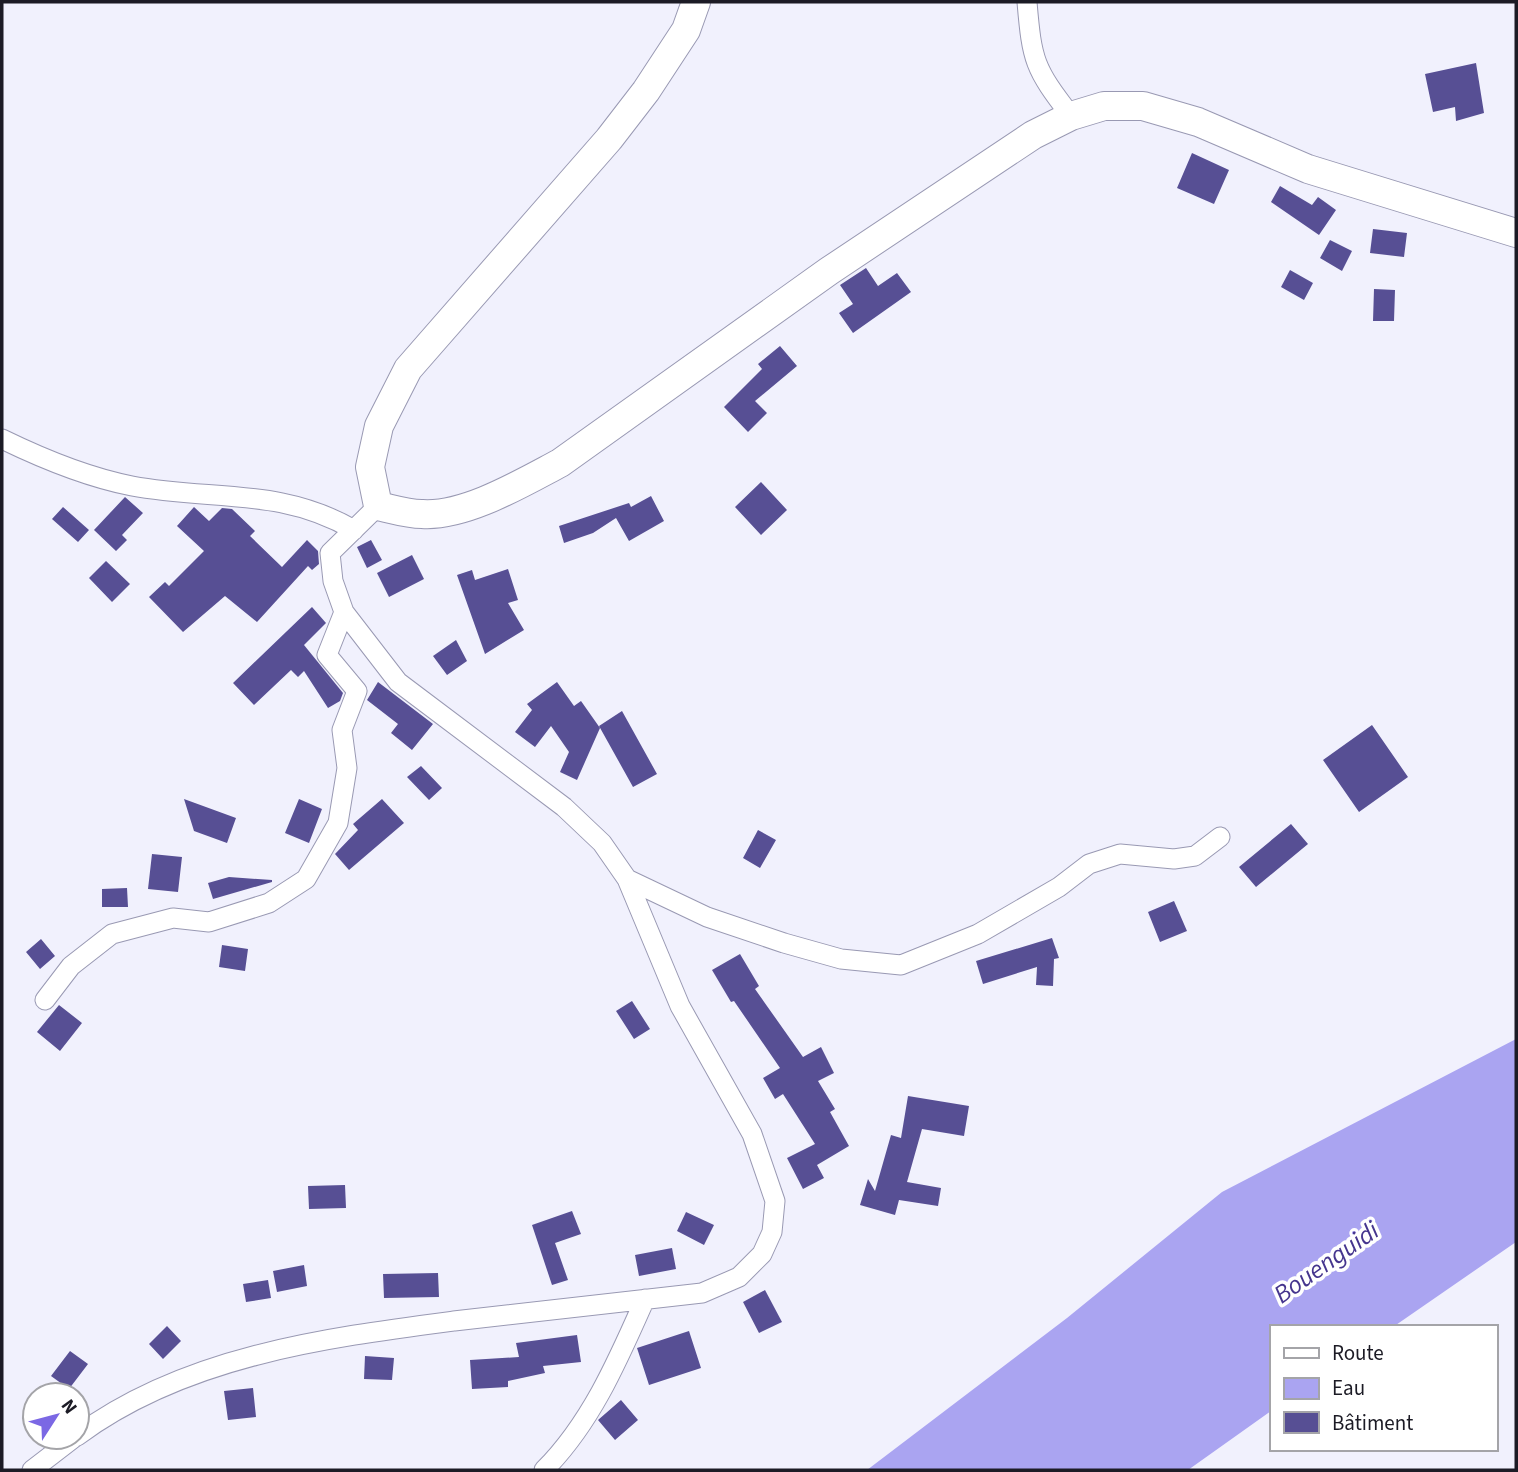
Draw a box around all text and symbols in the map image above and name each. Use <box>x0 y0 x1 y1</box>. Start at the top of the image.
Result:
water label: Bouenguidi <box>1266 1212 1387 1312</box>
legend <box>1270 1325 1497 1451</box>
text: Route <box>1332 1338 1384 1368</box>
text: Eau <box>1332 1373 1365 1403</box>
north arrow <box>21 1381 91 1451</box>
text: N <box>54 1394 83 1420</box>
text: Bâtiment <box>1332 1408 1413 1438</box>

